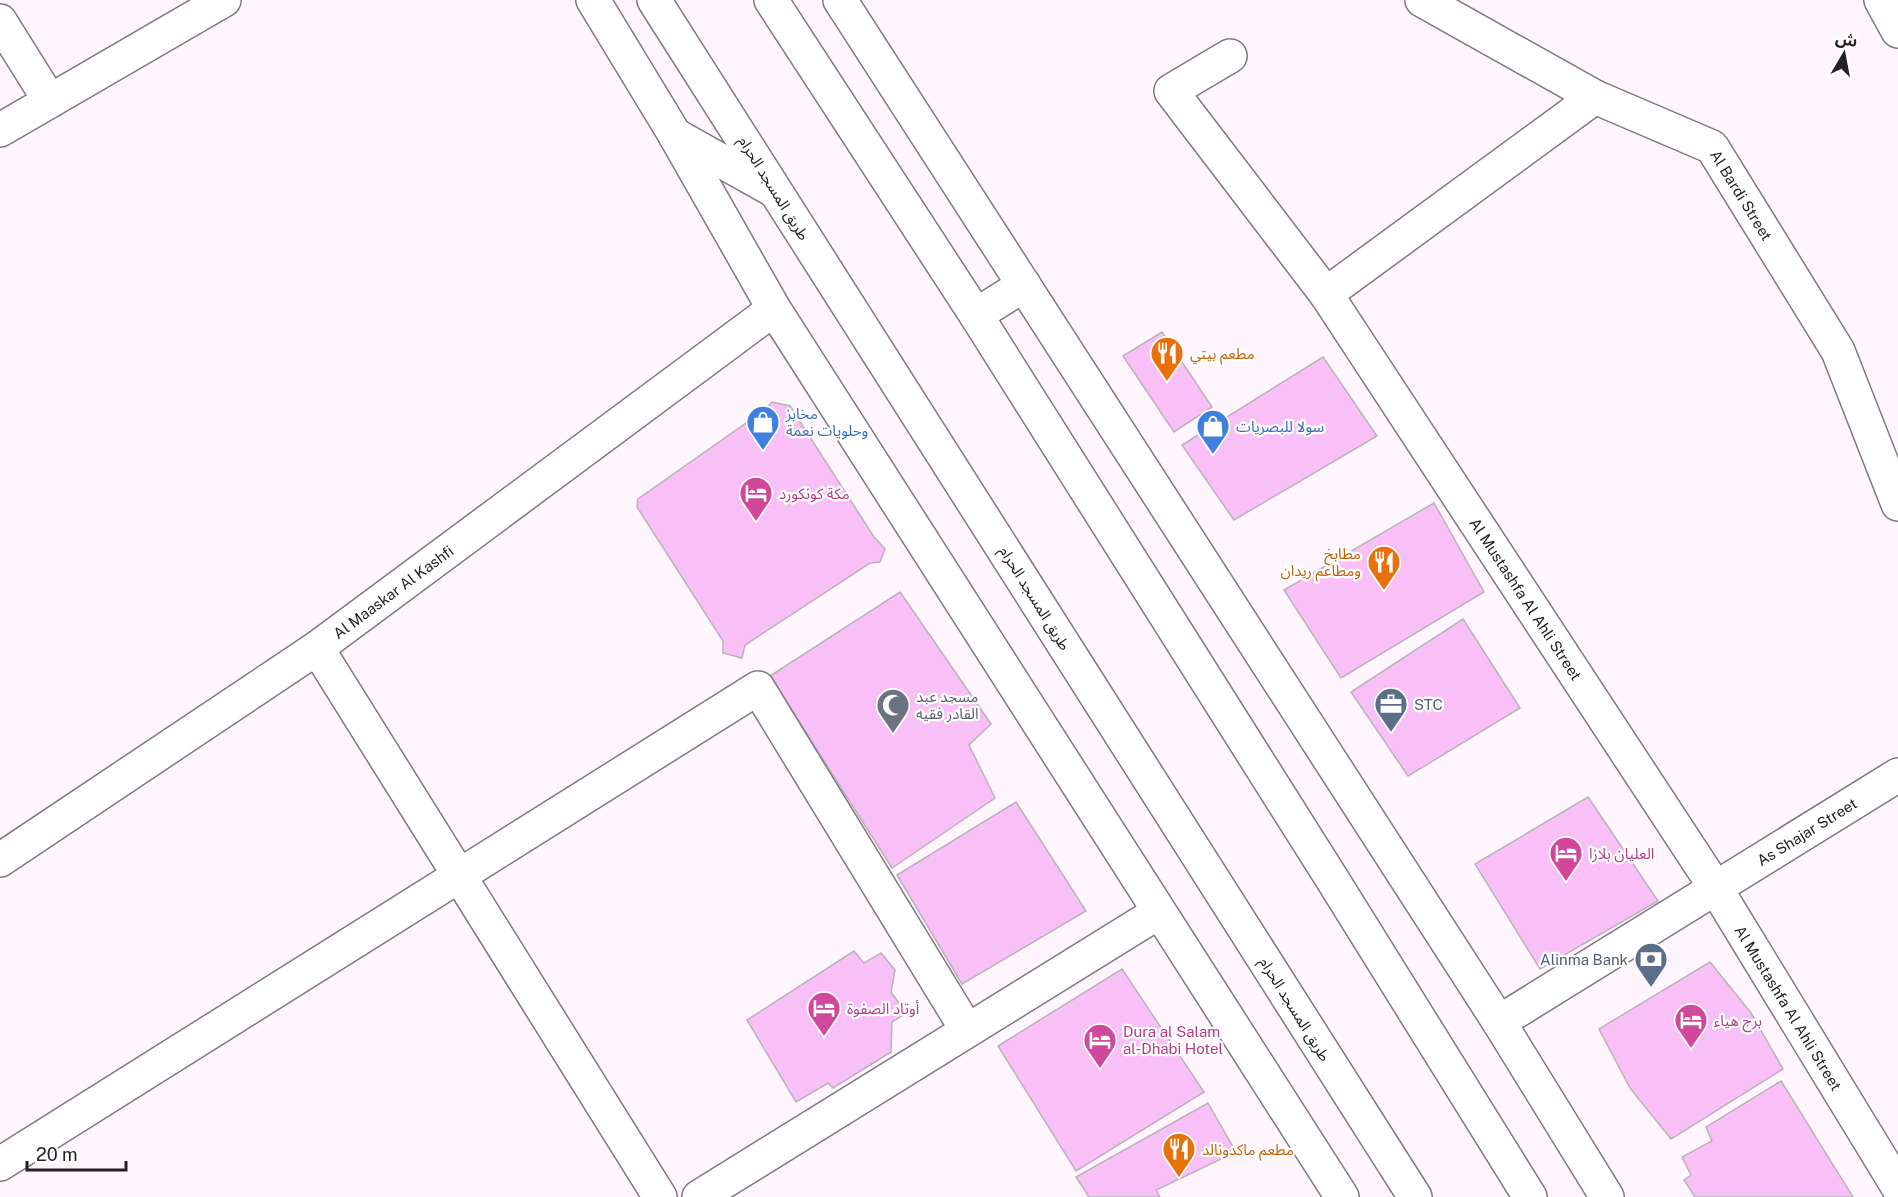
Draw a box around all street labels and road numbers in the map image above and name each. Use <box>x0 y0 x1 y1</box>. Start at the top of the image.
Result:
street label: طريق المسجد الحرام <box>733 133 813 245</box>
street label: Al Bardi Street <box>1707 147 1776 244</box>
street label: Al Mustashfa Al Ahli Street <box>1467 515 1585 683</box>
street label: Al Maaskar Al Kashfi <box>330 542 456 642</box>
street label: طريق المسجد الحرام <box>994 543 1074 655</box>
street label: As Shajar Street <box>1754 794 1860 869</box>
street label: Al Mustashfa Al Ahli Street <box>1732 922 1845 1093</box>
street label: طريق المسجد الحرام <box>1254 954 1334 1066</box>

